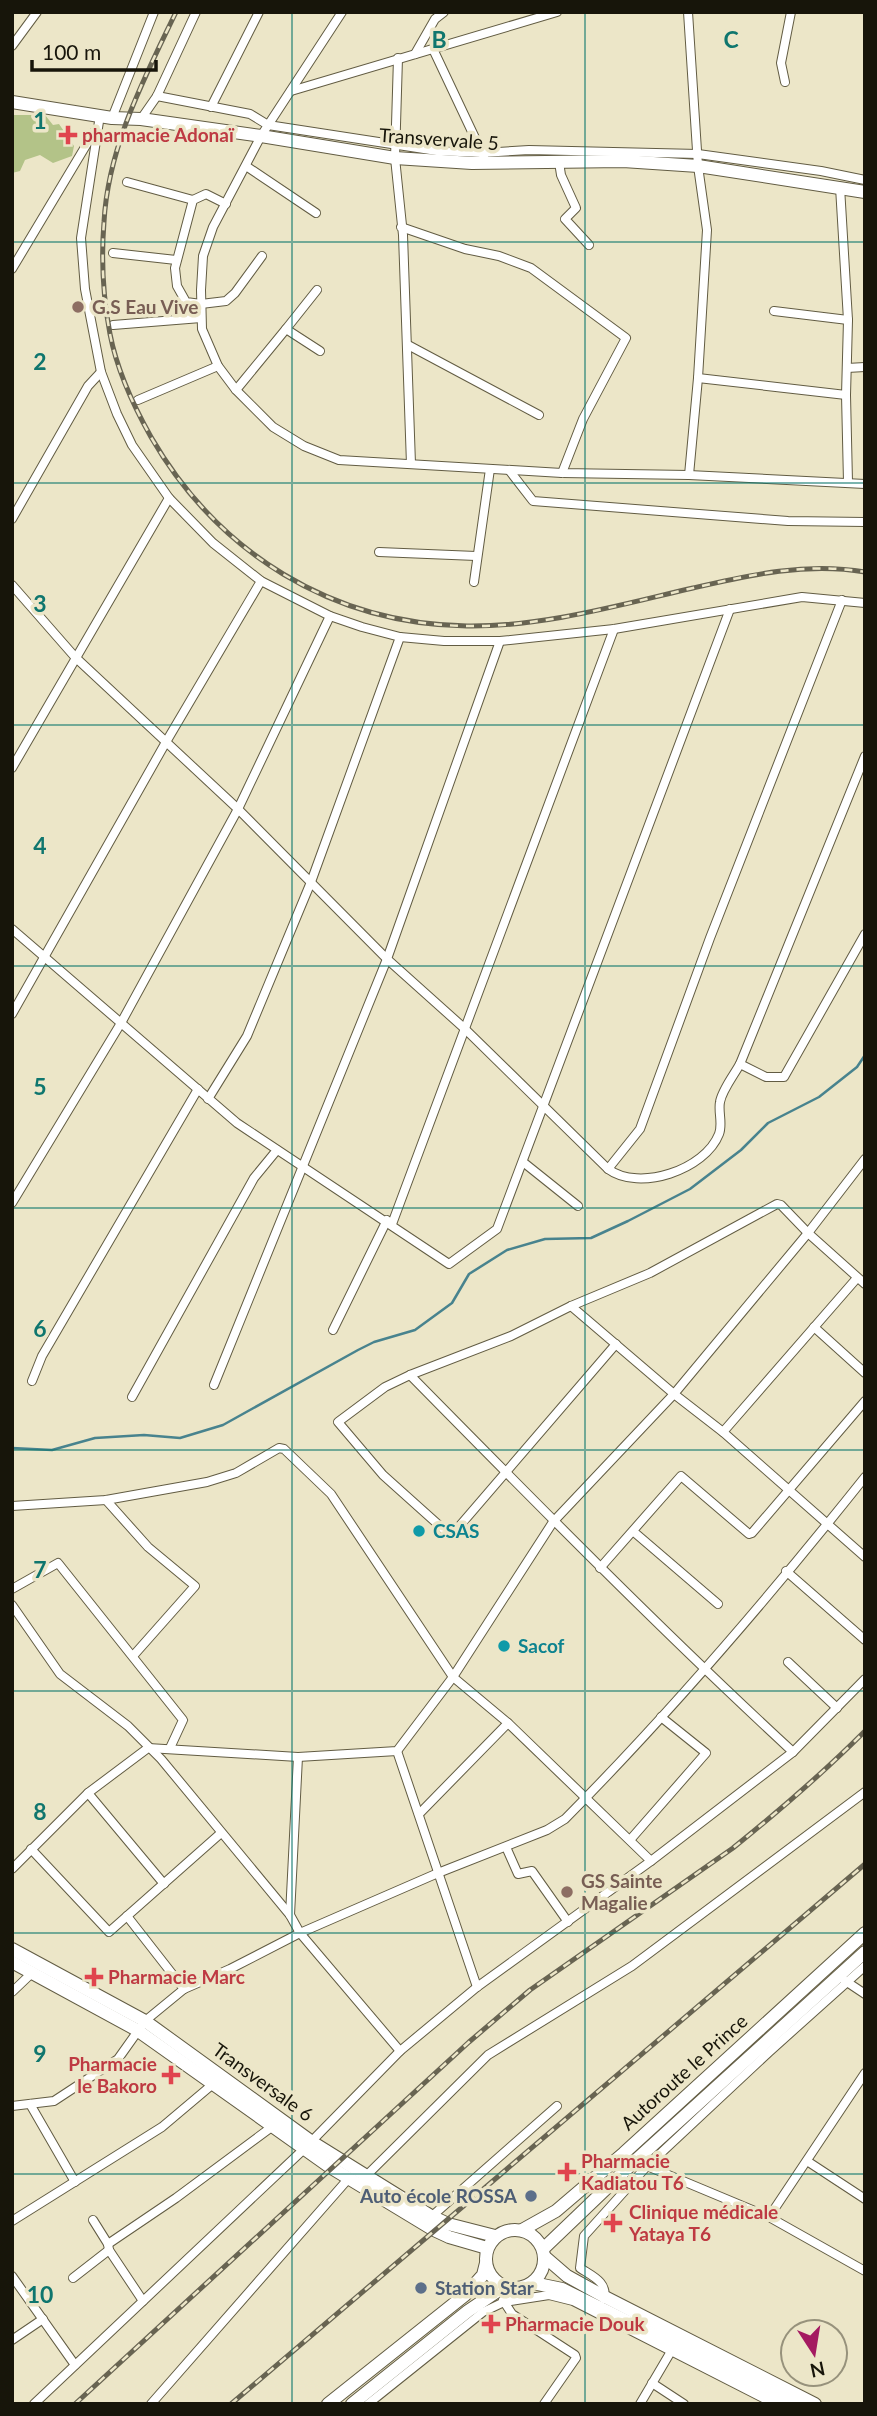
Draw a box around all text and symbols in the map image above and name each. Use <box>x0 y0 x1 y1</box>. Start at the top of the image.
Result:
text: B <box>431 25 447 53</box>
text: C <box>723 25 739 53</box>
scale bar <box>32 28 156 72</box>
text: 100 m <box>42 39 101 64</box>
text: 1 <box>33 106 47 134</box>
place label: pharmacie Adonaï <box>82 123 235 146</box>
street label: Transvervale 5 <box>378 123 500 154</box>
marker: pharmacie Adonaï <box>60 127 76 143</box>
place label: G.S Eau Vive <box>92 295 198 318</box>
marker: G.S Eau Vive <box>70 299 86 315</box>
text: 2 <box>33 347 47 375</box>
text: 3 <box>33 589 47 617</box>
text: 4 <box>33 831 47 859</box>
text: 5 <box>33 1072 47 1100</box>
text: 6 <box>33 1314 47 1342</box>
place label: CSAS <box>433 1519 479 1542</box>
marker: CSAS <box>411 1523 427 1539</box>
text: 7 <box>33 1555 47 1583</box>
place label: Sacof <box>518 1634 565 1657</box>
marker: Sacof <box>496 1638 512 1654</box>
text: 8 <box>33 1797 47 1825</box>
place label: GS Sainte Magalie <box>581 1869 662 1914</box>
marker: GS Sainte Magalie <box>559 1884 575 1900</box>
place label: Pharmacie Marc <box>108 1965 245 1988</box>
marker: Pharmacie Marc <box>86 1969 102 1985</box>
street label: Autoroute le Prince <box>616 2009 752 2134</box>
street label: Transversale 6 <box>209 2037 318 2126</box>
text: 9 <box>33 2039 47 2067</box>
place label: Pharmacie le Bakoro <box>68 2052 157 2097</box>
marker: Pharmacie le Bakoro <box>163 2067 179 2083</box>
place label: Pharmacie Kadiatou T6 <box>581 2149 684 2194</box>
marker: Pharmacie Kadiatou T6 <box>559 2164 575 2180</box>
place label: Auto école ROSSA <box>359 2184 518 2207</box>
marker: Auto école ROSSA <box>523 2188 539 2204</box>
place label: Clinique médicale Yataya T6 <box>628 2200 778 2245</box>
marker: Clinique médicale Yataya T6 <box>603 2213 623 2233</box>
place label: Station Star <box>435 2276 535 2299</box>
text: 10 <box>27 2280 53 2308</box>
marker: Station Star <box>413 2280 429 2296</box>
place label: Pharmacie Douk <box>505 2312 645 2335</box>
marker: Pharmacie Douk <box>483 2316 499 2332</box>
north arrow <box>779 2318 849 2388</box>
text: N <box>808 2357 827 2383</box>

